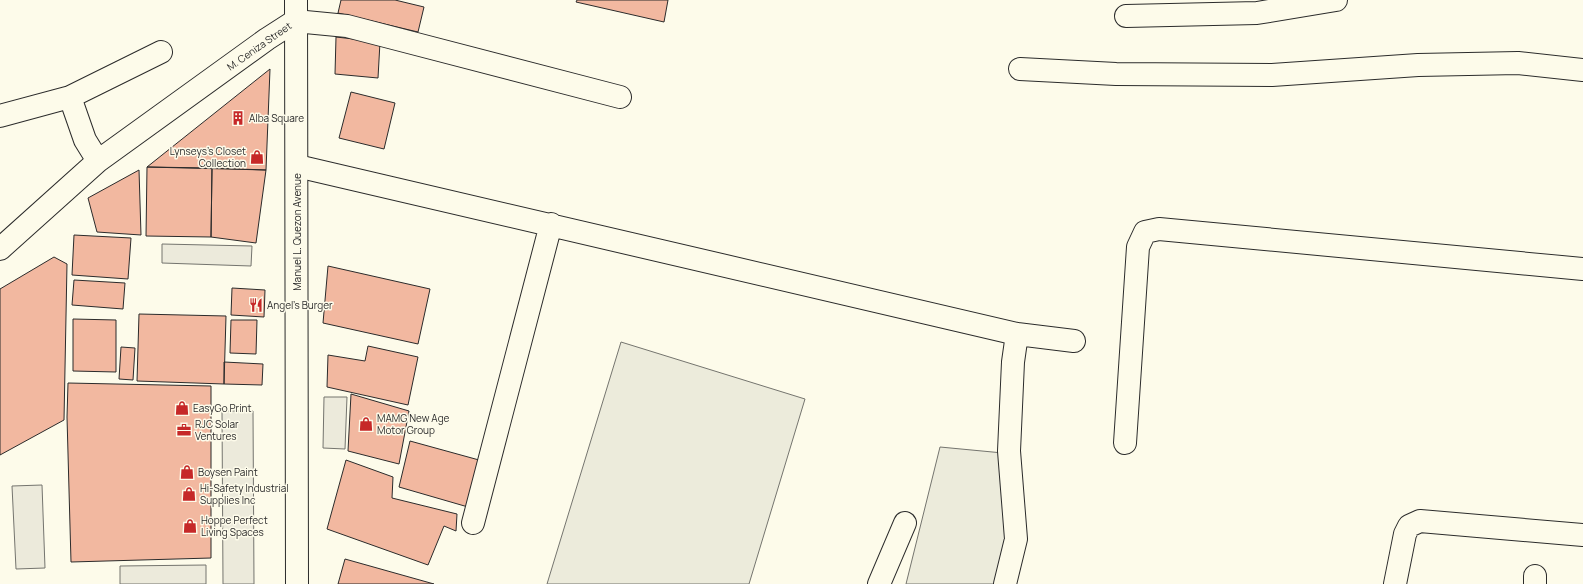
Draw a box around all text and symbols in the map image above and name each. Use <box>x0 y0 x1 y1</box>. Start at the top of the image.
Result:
street label: M. Ceniza Street <box>224 18 294 74</box>
building icon: Alba Square <box>230 110 246 126</box>
place label: Alba Square <box>249 111 304 125</box>
place label: Lynseys's Closet Collection <box>170 144 246 170</box>
shop icon: Lynseys's Closet Collection <box>249 149 265 165</box>
street label: Manuel L. Quezon Avenue <box>290 173 304 291</box>
restaurant icon: Angel's Burger <box>248 297 264 313</box>
place label: Angel's Burger <box>267 298 333 312</box>
shop icon: EasyGo Print <box>174 400 190 416</box>
place label: EasyGo Print <box>193 401 251 415</box>
place label: MAMG New Age Motor Group <box>377 411 450 437</box>
shop icon: MAMG New Age Motor Group <box>358 416 374 432</box>
place label: RJC Solar Ventures <box>195 417 239 443</box>
office icon: RJC Solar Ventures <box>176 422 192 438</box>
shop icon: Boysen Paint <box>179 464 195 480</box>
place label: Boysen Paint <box>198 465 258 479</box>
place label: Hi-Safety Industrial Supplies Inc <box>200 481 289 507</box>
shop icon: Hi-Safety Industrial Supplies Inc <box>181 486 197 502</box>
place label: Hoppe Perfect Living Spaces <box>201 513 268 539</box>
shop icon: Hoppe Perfect Living Spaces <box>182 518 198 534</box>

